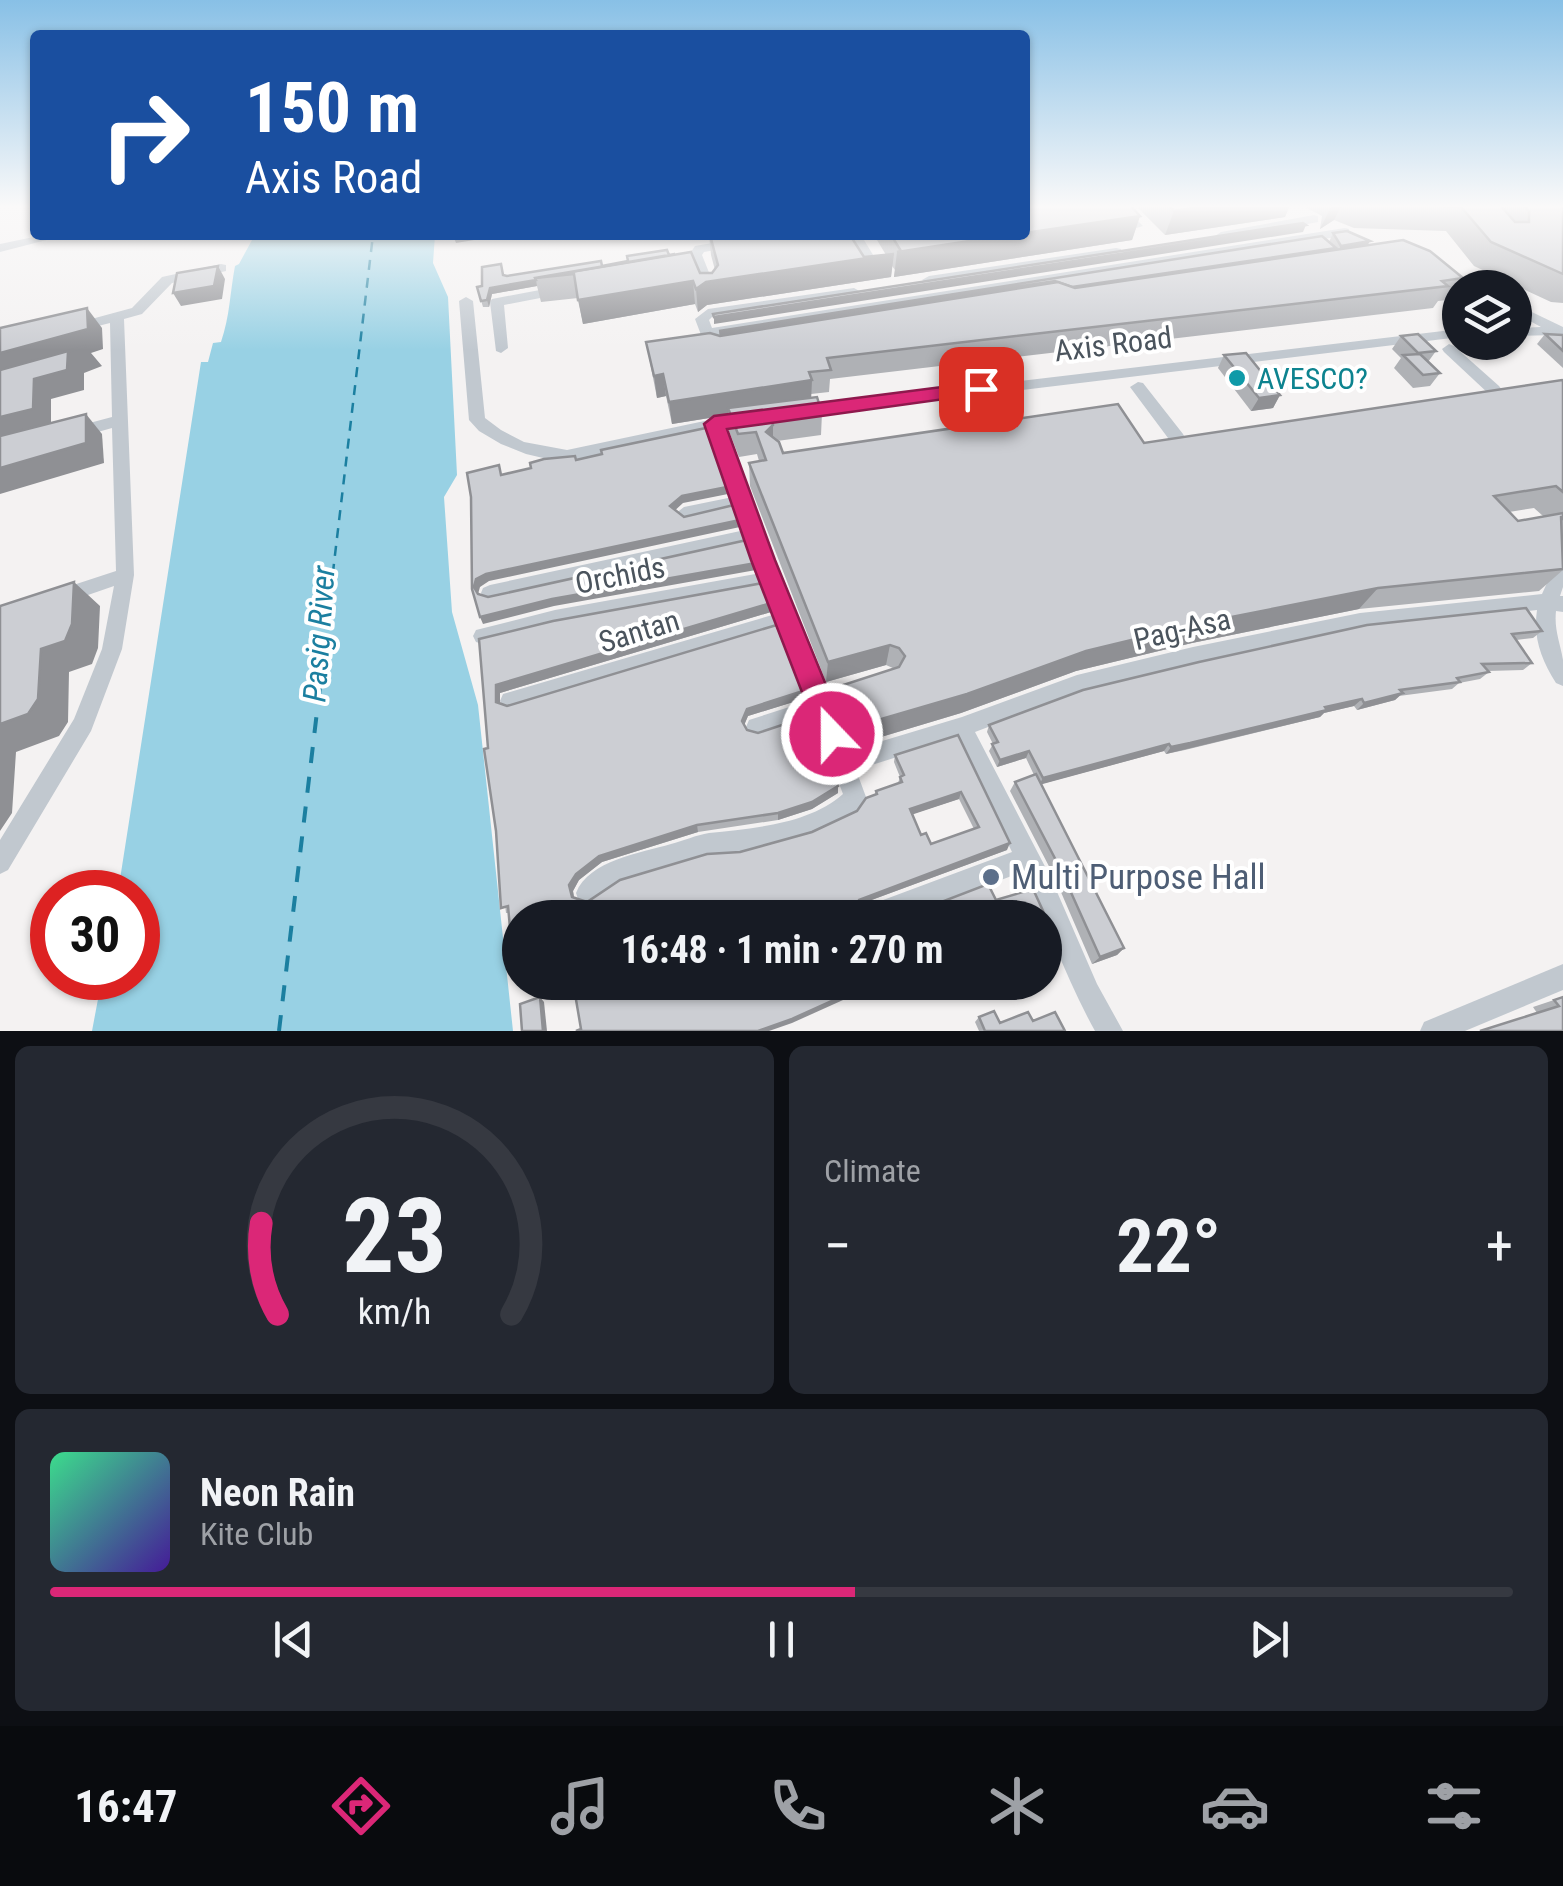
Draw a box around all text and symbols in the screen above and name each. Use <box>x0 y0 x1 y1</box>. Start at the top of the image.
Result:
text: 150 m <box>245 67 419 149</box>
icon: right <box>80 70 210 200</box>
text: Axis Road <box>245 151 422 204</box>
map controls <box>1442 270 1532 360</box>
button: layers <box>1442 270 1532 360</box>
street label: Axis Road <box>1052 319 1174 369</box>
pin <box>939 347 1024 432</box>
place label: AVESCO? <box>1257 361 1368 396</box>
icon: arrive <box>954 362 1009 417</box>
marker: AVESCO? <box>1226 367 1248 389</box>
street label: Orchids <box>572 549 668 601</box>
water label: Pasig River <box>295 563 343 703</box>
street label: Pag-Asa <box>1130 601 1234 657</box>
street label: Santan <box>595 602 683 660</box>
position arrow <box>780 682 884 786</box>
place label: Multi Purpose Hall <box>1011 857 1266 898</box>
marker: Multi Purpose Hall <box>980 866 1002 888</box>
speed limit sign: 30 <box>30 870 160 1000</box>
text: 16:48 · 1 min · 270 m <box>621 928 943 972</box>
text: Climate <box>824 1152 921 1190</box>
text: 23 <box>342 1176 447 1297</box>
text: 22° <box>1116 1202 1221 1290</box>
text: − <box>824 1214 852 1278</box>
text: + <box>1486 1214 1513 1278</box>
text: km/h <box>358 1291 431 1333</box>
text: Neon Rain <box>200 1471 355 1515</box>
text: Kite Club <box>200 1515 313 1553</box>
icon: previous <box>266 1612 321 1667</box>
icon: pause <box>754 1612 809 1667</box>
icon: next <box>1242 1612 1297 1667</box>
icon: directions <box>326 1771 396 1841</box>
icon: music <box>545 1771 615 1841</box>
icon: phone <box>763 1771 833 1841</box>
icon: climate <box>982 1771 1052 1841</box>
icon: car <box>1200 1771 1270 1841</box>
icon: filters <box>1419 1771 1489 1841</box>
text: 16:47 <box>74 1780 178 1833</box>

